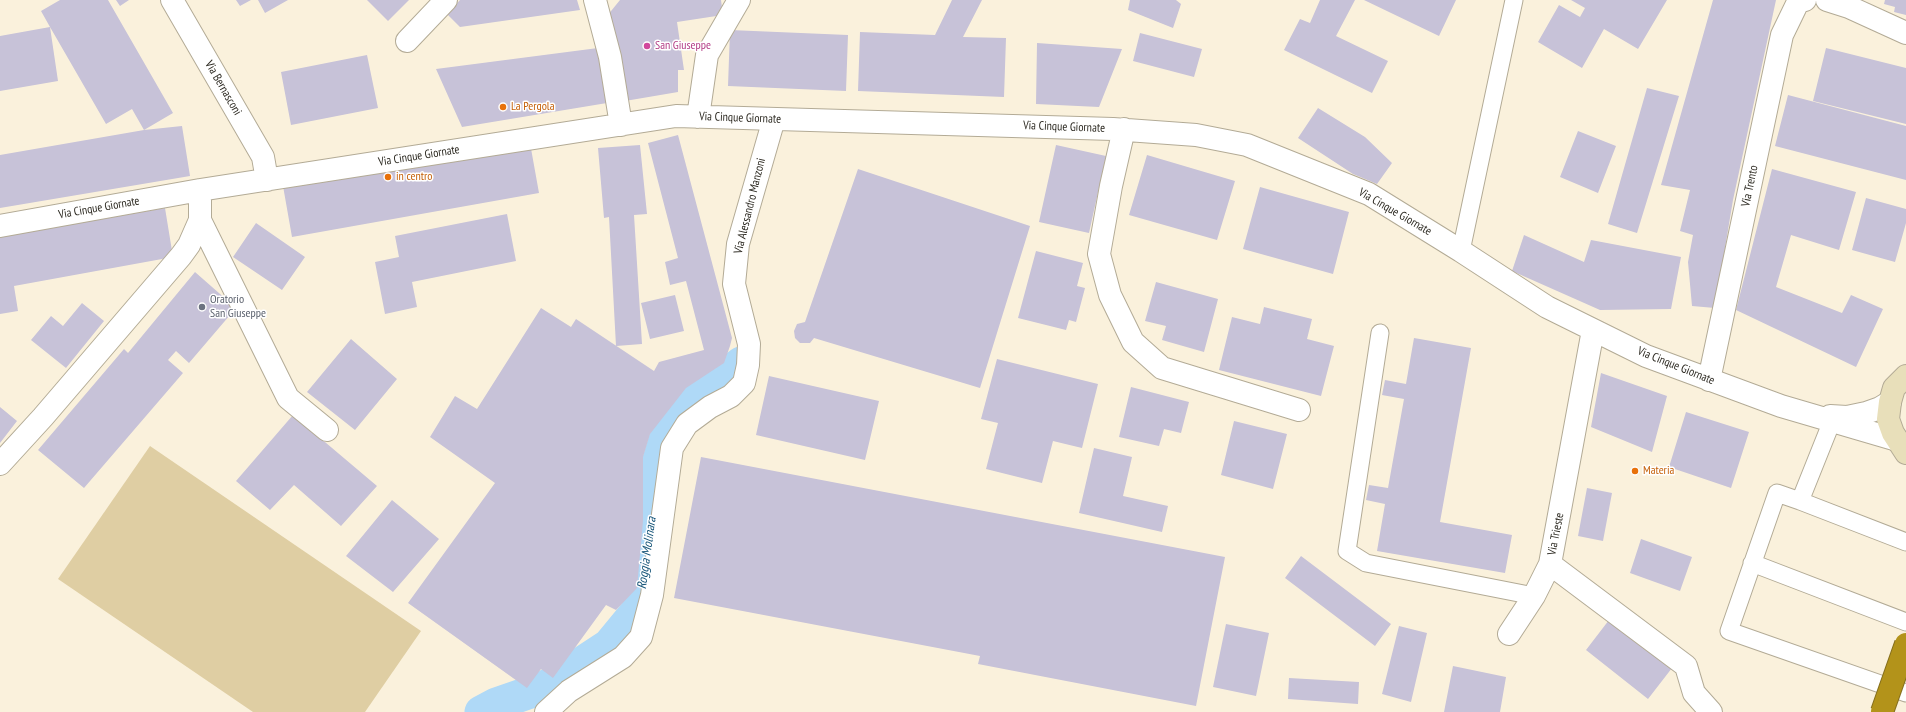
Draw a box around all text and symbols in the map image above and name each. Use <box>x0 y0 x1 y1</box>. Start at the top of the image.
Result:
place label: San Giuseppe <box>655 39 711 53</box>
marker: San Giuseppe <box>642 41 652 51</box>
street label: Via Bernasconi <box>202 58 244 118</box>
place label: La Pergola <box>511 100 554 114</box>
marker: La Pergola <box>498 102 508 112</box>
street label: Via Cinque Giornate <box>699 109 781 127</box>
street label: Via Cinque Giornate <box>1023 118 1105 136</box>
street label: Via Cinque Giornate <box>377 142 461 170</box>
street label: Via Alessandro Manzoni <box>731 157 769 255</box>
street label: Via Trento <box>1739 164 1761 208</box>
place label: in centro <box>396 170 432 184</box>
marker: in centro <box>383 172 393 182</box>
street label: Via Cinque Giornate <box>1356 185 1434 239</box>
street label: Via Cinque Giornate <box>57 194 141 222</box>
place label: Oratorio San Giuseppe <box>210 293 266 321</box>
marker: Oratorio San Giuseppe <box>197 302 207 312</box>
street label: Via Cinque Giornate <box>1635 344 1717 388</box>
place label: Materia <box>1643 464 1674 478</box>
marker: Materia <box>1630 466 1640 476</box>
street label: Via Trieste <box>1545 512 1567 556</box>
water label: Roggia Molinara <box>634 516 660 590</box>

